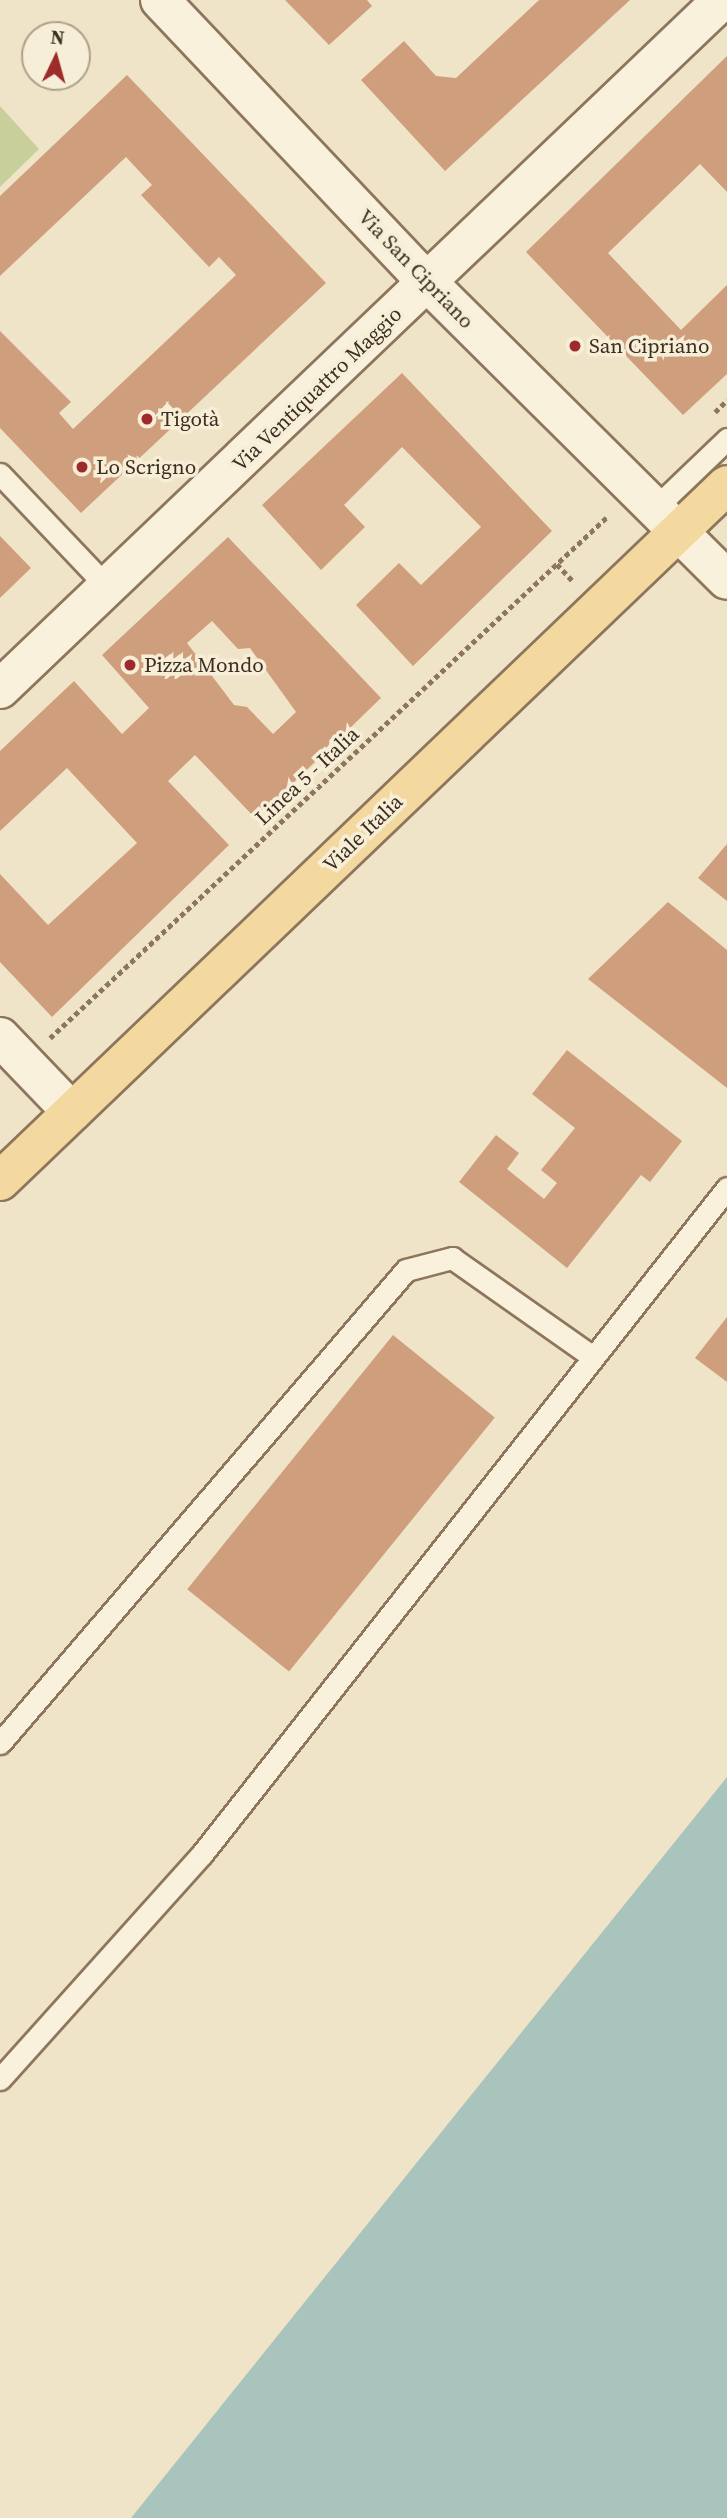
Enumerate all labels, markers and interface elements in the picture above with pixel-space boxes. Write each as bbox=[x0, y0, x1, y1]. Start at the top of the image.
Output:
north arrow bbox=[21, 21, 91, 91]
text: N bbox=[50, 24, 66, 51]
street label: Via San Cipriano bbox=[353, 204, 479, 334]
street label: Via Ventiquattro Maggio bbox=[227, 301, 407, 477]
place label: San Cipriano bbox=[589, 333, 709, 359]
marker: San Cipriano bbox=[567, 338, 583, 354]
place label: Tigotà bbox=[161, 406, 219, 432]
marker: Tigotà bbox=[139, 411, 155, 427]
place label: Lo Scrigno bbox=[96, 454, 196, 480]
marker: Lo Scrigno bbox=[74, 459, 90, 475]
place label: Pizza Mondo bbox=[144, 652, 264, 678]
marker: Pizza Mondo bbox=[122, 657, 138, 673]
street label: Linea 5 - Italia bbox=[250, 722, 364, 830]
street label: Viale Italia bbox=[318, 789, 408, 877]

